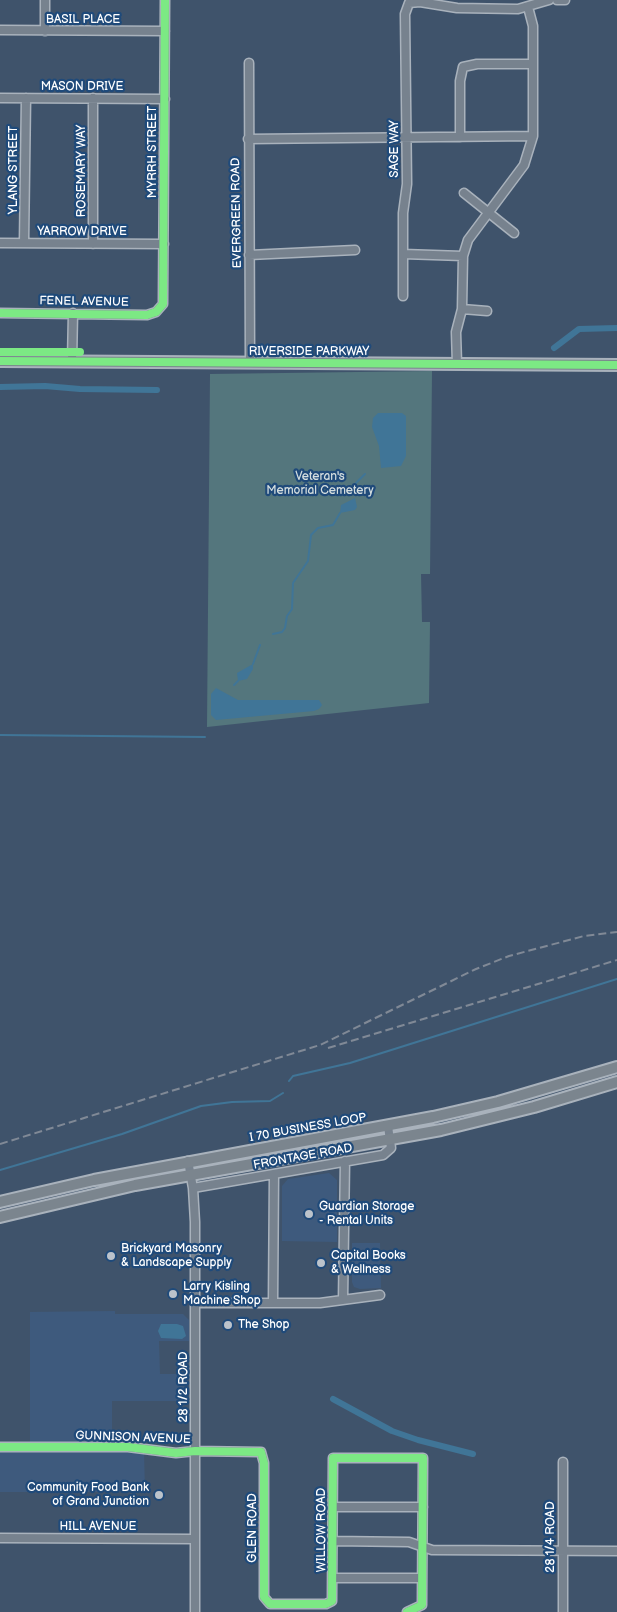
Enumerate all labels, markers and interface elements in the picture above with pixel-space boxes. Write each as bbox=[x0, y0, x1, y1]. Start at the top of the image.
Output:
street label: BASIL PLACE bbox=[46, 13, 120, 27]
street label: MASON DRIVE bbox=[41, 80, 123, 94]
street label: MYRRH STREET bbox=[146, 106, 160, 198]
street label: SAGE WAY bbox=[388, 120, 402, 178]
street label: ROSEMARY WAY bbox=[75, 125, 89, 217]
street label: YLANG STREET bbox=[7, 126, 21, 214]
street label: EVERGREEN ROAD bbox=[229, 157, 245, 269]
street label: YARROW DRIVE bbox=[37, 225, 127, 239]
street label: FENEL AVENUE bbox=[39, 294, 129, 310]
street label: RIVERSIDE PARKWAY bbox=[249, 345, 369, 359]
park label: Veteran's Memorial Cemetery bbox=[266, 470, 374, 498]
street label: I 70 BUSINESS LOOP bbox=[249, 1111, 367, 1145]
street label: FRONTAGE ROAD bbox=[252, 1141, 354, 1173]
place label: Guardian Storage - Rental Units bbox=[319, 1200, 414, 1228]
marker: Guardian Storage - Rental Units bbox=[303, 1208, 315, 1220]
place label: Brickyard Masonry & Landscape Supply bbox=[121, 1242, 232, 1270]
place label: Capital Books & Wellness bbox=[331, 1249, 406, 1277]
marker: Brickyard Masonry & Landscape Supply bbox=[105, 1250, 117, 1262]
marker: Capital Books & Wellness bbox=[315, 1257, 327, 1269]
place label: Larry Kisling Machine Shop bbox=[183, 1280, 261, 1308]
marker: Larry Kisling Machine Shop bbox=[167, 1288, 179, 1300]
place label: The Shop bbox=[238, 1318, 290, 1332]
marker: The Shop bbox=[222, 1319, 234, 1331]
street label: 28 1/2 ROAD bbox=[177, 1351, 191, 1423]
street label: GUNNISON AVENUE bbox=[75, 1429, 191, 1447]
place label: Community Food Bank of Grand Junction bbox=[27, 1481, 149, 1509]
street label: WILLOW ROAD bbox=[315, 1488, 329, 1572]
marker: Community Food Bank of Grand Junction bbox=[153, 1489, 165, 1501]
street label: GLEN ROAD bbox=[246, 1493, 260, 1563]
street label: 28 1/4 ROAD bbox=[544, 1501, 558, 1573]
street label: HILL AVENUE bbox=[60, 1520, 136, 1534]

